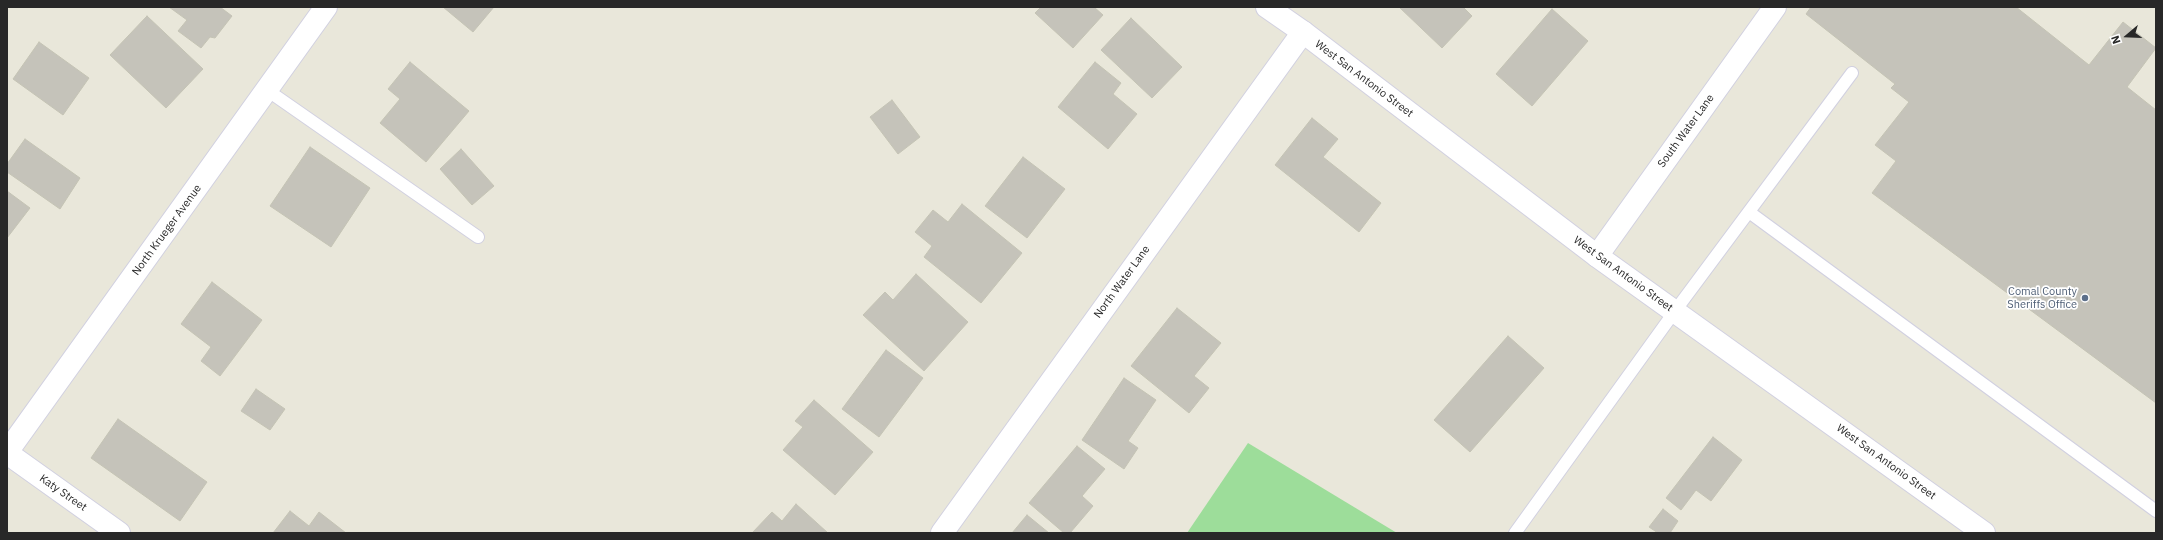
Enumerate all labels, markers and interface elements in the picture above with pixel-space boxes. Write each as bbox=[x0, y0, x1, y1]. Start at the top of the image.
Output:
north arrow bbox=[2107, 16, 2147, 56]
text: N bbox=[2108, 34, 2124, 46]
street label: West San Antonio Street bbox=[1312, 38, 1416, 120]
street label: South Water Lane bbox=[1655, 92, 1717, 170]
street label: North Krueger Avenue bbox=[130, 182, 204, 278]
street label: West San Antonio Street bbox=[1571, 233, 1675, 315]
street label: North Water Lane bbox=[1091, 243, 1153, 321]
place label: Comal County Sheriffs Office bbox=[2007, 285, 2077, 311]
marker: Comal County Sheriffs Office bbox=[2080, 293, 2090, 303]
street label: West San Antonio Street bbox=[1834, 421, 1938, 503]
street label: Katy Street bbox=[37, 472, 89, 514]

